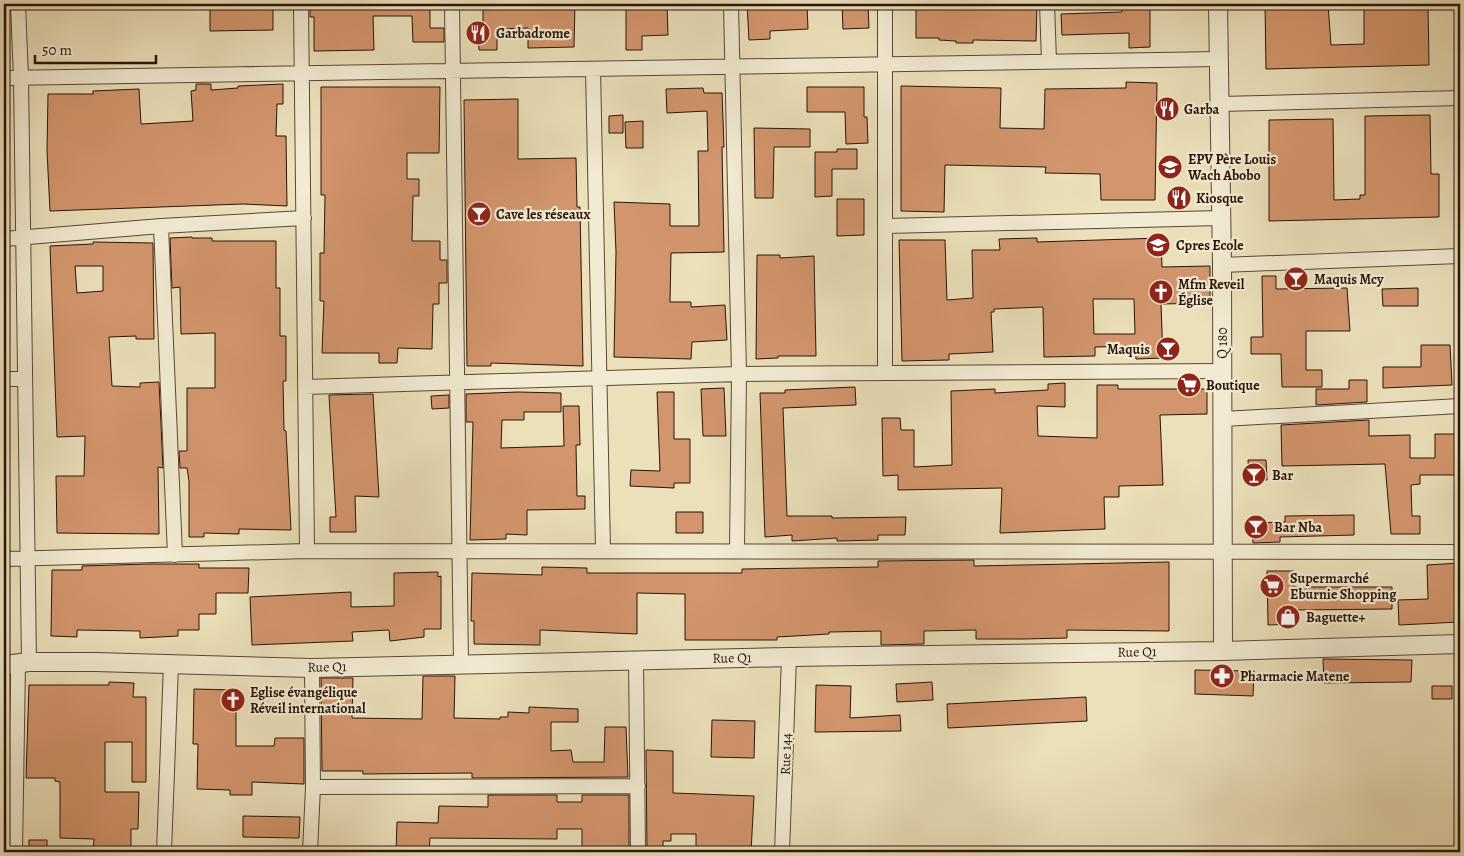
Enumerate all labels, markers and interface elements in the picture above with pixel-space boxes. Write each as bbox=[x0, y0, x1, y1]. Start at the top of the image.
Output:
restaurant icon: Garbadrome bbox=[465, 20, 491, 46]
place label: Garbadrome bbox=[496, 24, 570, 43]
scale bar bbox=[35, 32, 156, 64]
text: 50 m bbox=[42, 40, 72, 60]
restaurant icon: Garba bbox=[1154, 96, 1180, 122]
place label: Garba bbox=[1184, 100, 1220, 119]
place label: EPV Père Louis Wach Abobo bbox=[1187, 150, 1276, 185]
school or university icon: EPV Père Louis Wach Abobo bbox=[1157, 154, 1183, 180]
restaurant icon: Kiosque bbox=[1166, 185, 1192, 211]
place label: Kiosque bbox=[1196, 189, 1244, 208]
bar icon: Cave les réseaux bbox=[466, 201, 492, 227]
place label: Cave les réseaux bbox=[496, 205, 590, 224]
school or university icon: Cpres Ecole bbox=[1145, 232, 1171, 258]
place label: Cpres Ecole bbox=[1176, 236, 1244, 255]
bar icon: Maquis Mcy bbox=[1283, 266, 1309, 292]
place label: Maquis Mcy bbox=[1314, 270, 1384, 289]
place label: Mfm Reveil Église bbox=[1178, 275, 1245, 310]
church icon: Mfm Reveil Église bbox=[1148, 279, 1174, 305]
street label: Q 180 bbox=[1213, 327, 1232, 359]
bar icon: Maquis bbox=[1155, 336, 1181, 362]
place label: Maquis bbox=[1107, 340, 1150, 359]
supermarket icon: Boutique bbox=[1176, 372, 1202, 398]
place label: Boutique bbox=[1206, 376, 1260, 395]
bar icon: Bar bbox=[1241, 462, 1267, 488]
place label: Bar bbox=[1272, 466, 1294, 485]
bar icon: Bar Nba bbox=[1243, 514, 1269, 540]
place label: Bar Nba bbox=[1274, 518, 1322, 537]
place label: Supermarché Eburnie Shopping bbox=[1290, 569, 1397, 604]
supermarket icon: Supermarché Eburnie Shopping bbox=[1259, 573, 1285, 599]
shop icon: Baguette+ bbox=[1275, 604, 1301, 630]
place label: Baguette+ bbox=[1306, 608, 1366, 627]
street label: Rue Q1 bbox=[1117, 642, 1157, 662]
street label: Rue Q1 bbox=[712, 648, 752, 668]
street label: Rue Q1 bbox=[307, 657, 347, 677]
pharmacy icon: Pharmacie Matene bbox=[1209, 663, 1235, 689]
place label: Pharmacie Matene bbox=[1240, 667, 1350, 686]
place label: Eglise évangélique Réveil international bbox=[250, 683, 366, 718]
church icon: Eglise évangélique Réveil international bbox=[220, 687, 246, 713]
street label: Rue 144 bbox=[776, 733, 796, 775]

